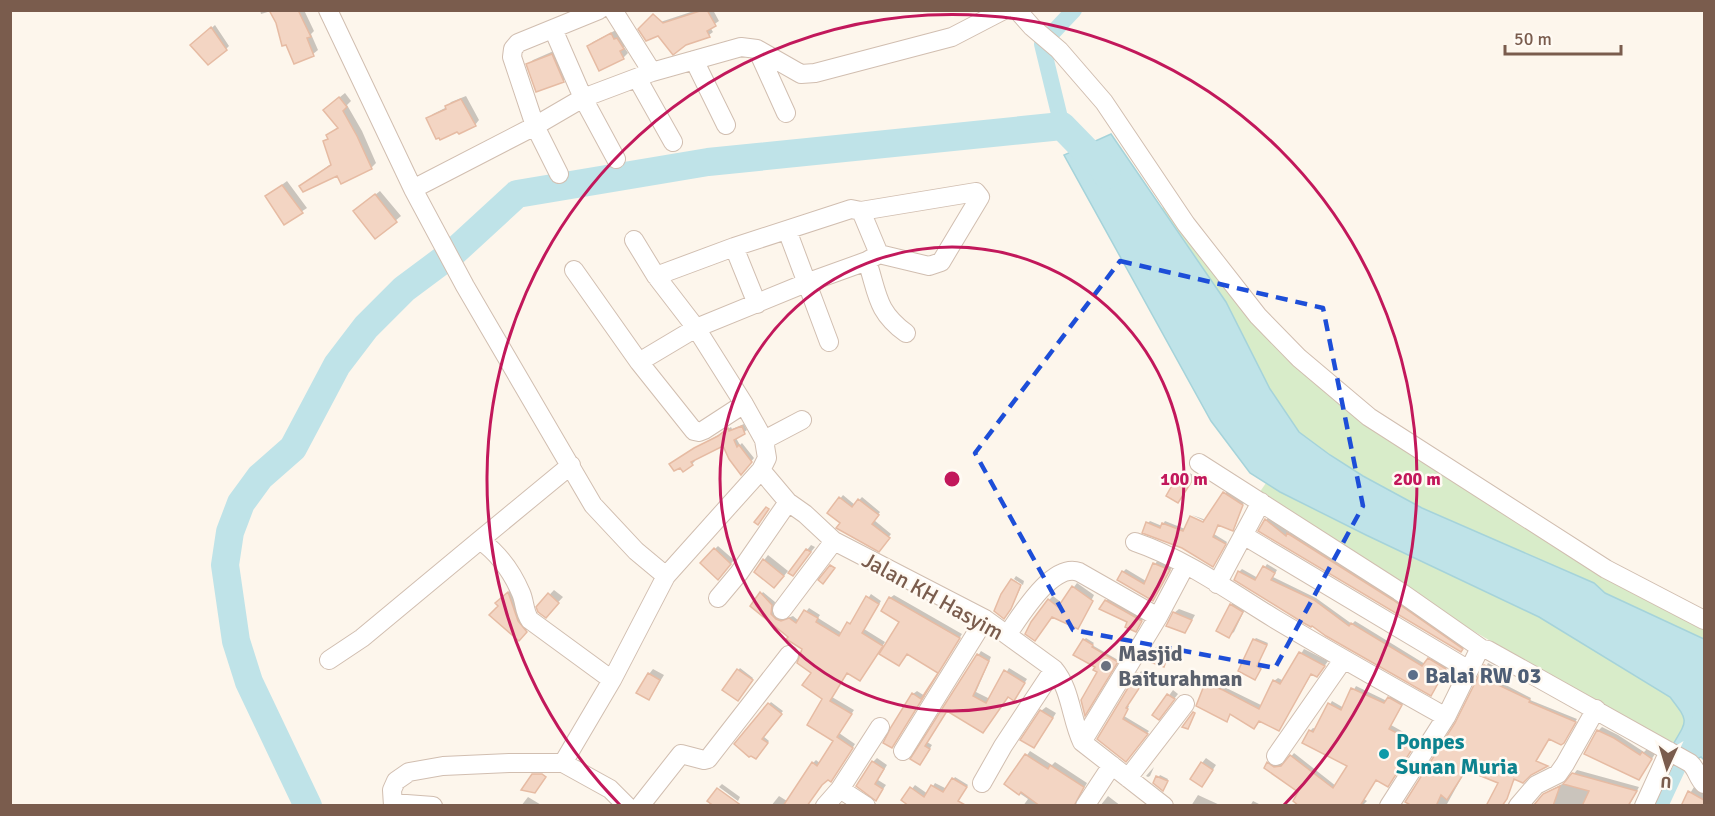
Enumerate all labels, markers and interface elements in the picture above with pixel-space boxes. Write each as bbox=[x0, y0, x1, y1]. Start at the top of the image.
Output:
scale bar bbox=[1505, 18, 1620, 56]
text: 50 m bbox=[1514, 28, 1552, 50]
text: 100 m bbox=[1160, 468, 1208, 490]
text: 200 m bbox=[1393, 468, 1441, 490]
centre of rings bbox=[942, 469, 962, 489]
street label: Jalan KH Hasyim bbox=[858, 546, 1008, 646]
place label: Masjid Baiturahman bbox=[1118, 640, 1243, 692]
marker: Masjid Baiturahman bbox=[1099, 659, 1113, 673]
place label: Balai RW 03 bbox=[1425, 662, 1541, 689]
marker: Balai RW 03 bbox=[1406, 668, 1420, 682]
place label: Ponpes Sunan Muria bbox=[1396, 728, 1518, 780]
north arrow bbox=[1637, 738, 1697, 798]
marker: Ponpes Sunan Muria bbox=[1377, 747, 1391, 761]
text: U bbox=[1660, 772, 1672, 792]

